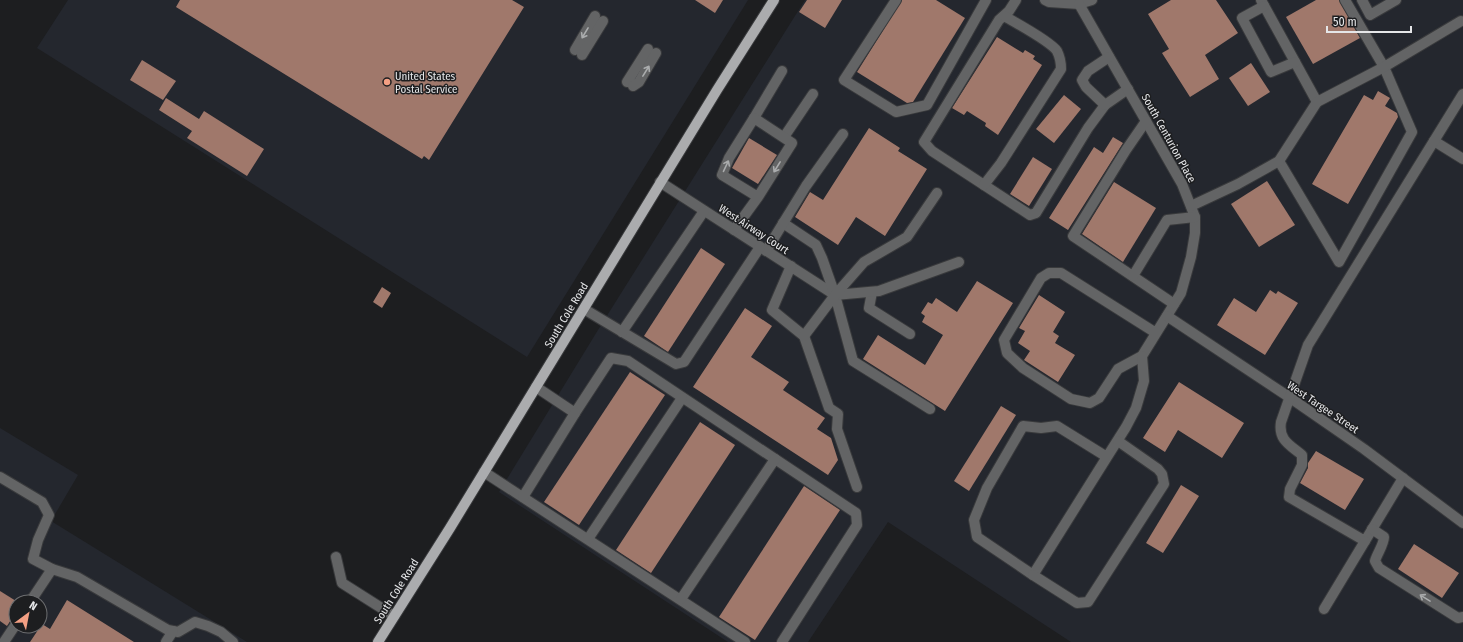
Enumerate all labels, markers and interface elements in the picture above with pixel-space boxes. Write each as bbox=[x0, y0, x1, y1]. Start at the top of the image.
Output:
scale bar bbox=[1327, 8, 1411, 34]
text: 50 m bbox=[1333, 15, 1357, 29]
one-way arrow bbox=[580, 27, 588, 39]
one-way arrow bbox=[642, 66, 650, 77]
place label: United States Postal Service bbox=[395, 70, 458, 96]
marker: United States Postal Service bbox=[382, 77, 392, 87]
street label: South Centurion Place bbox=[1139, 92, 1198, 185]
one-way arrow bbox=[723, 160, 730, 172]
one-way arrow bbox=[773, 162, 781, 173]
street label: West Airway Court bbox=[716, 202, 792, 257]
street label: South Cole Road bbox=[542, 280, 591, 350]
street label: West Targee Street bbox=[1284, 379, 1361, 436]
street label: South Cole Road bbox=[371, 557, 421, 626]
one-way arrow bbox=[1419, 593, 1431, 601]
north arrow bbox=[8, 594, 48, 634]
text: N bbox=[27, 599, 39, 613]

